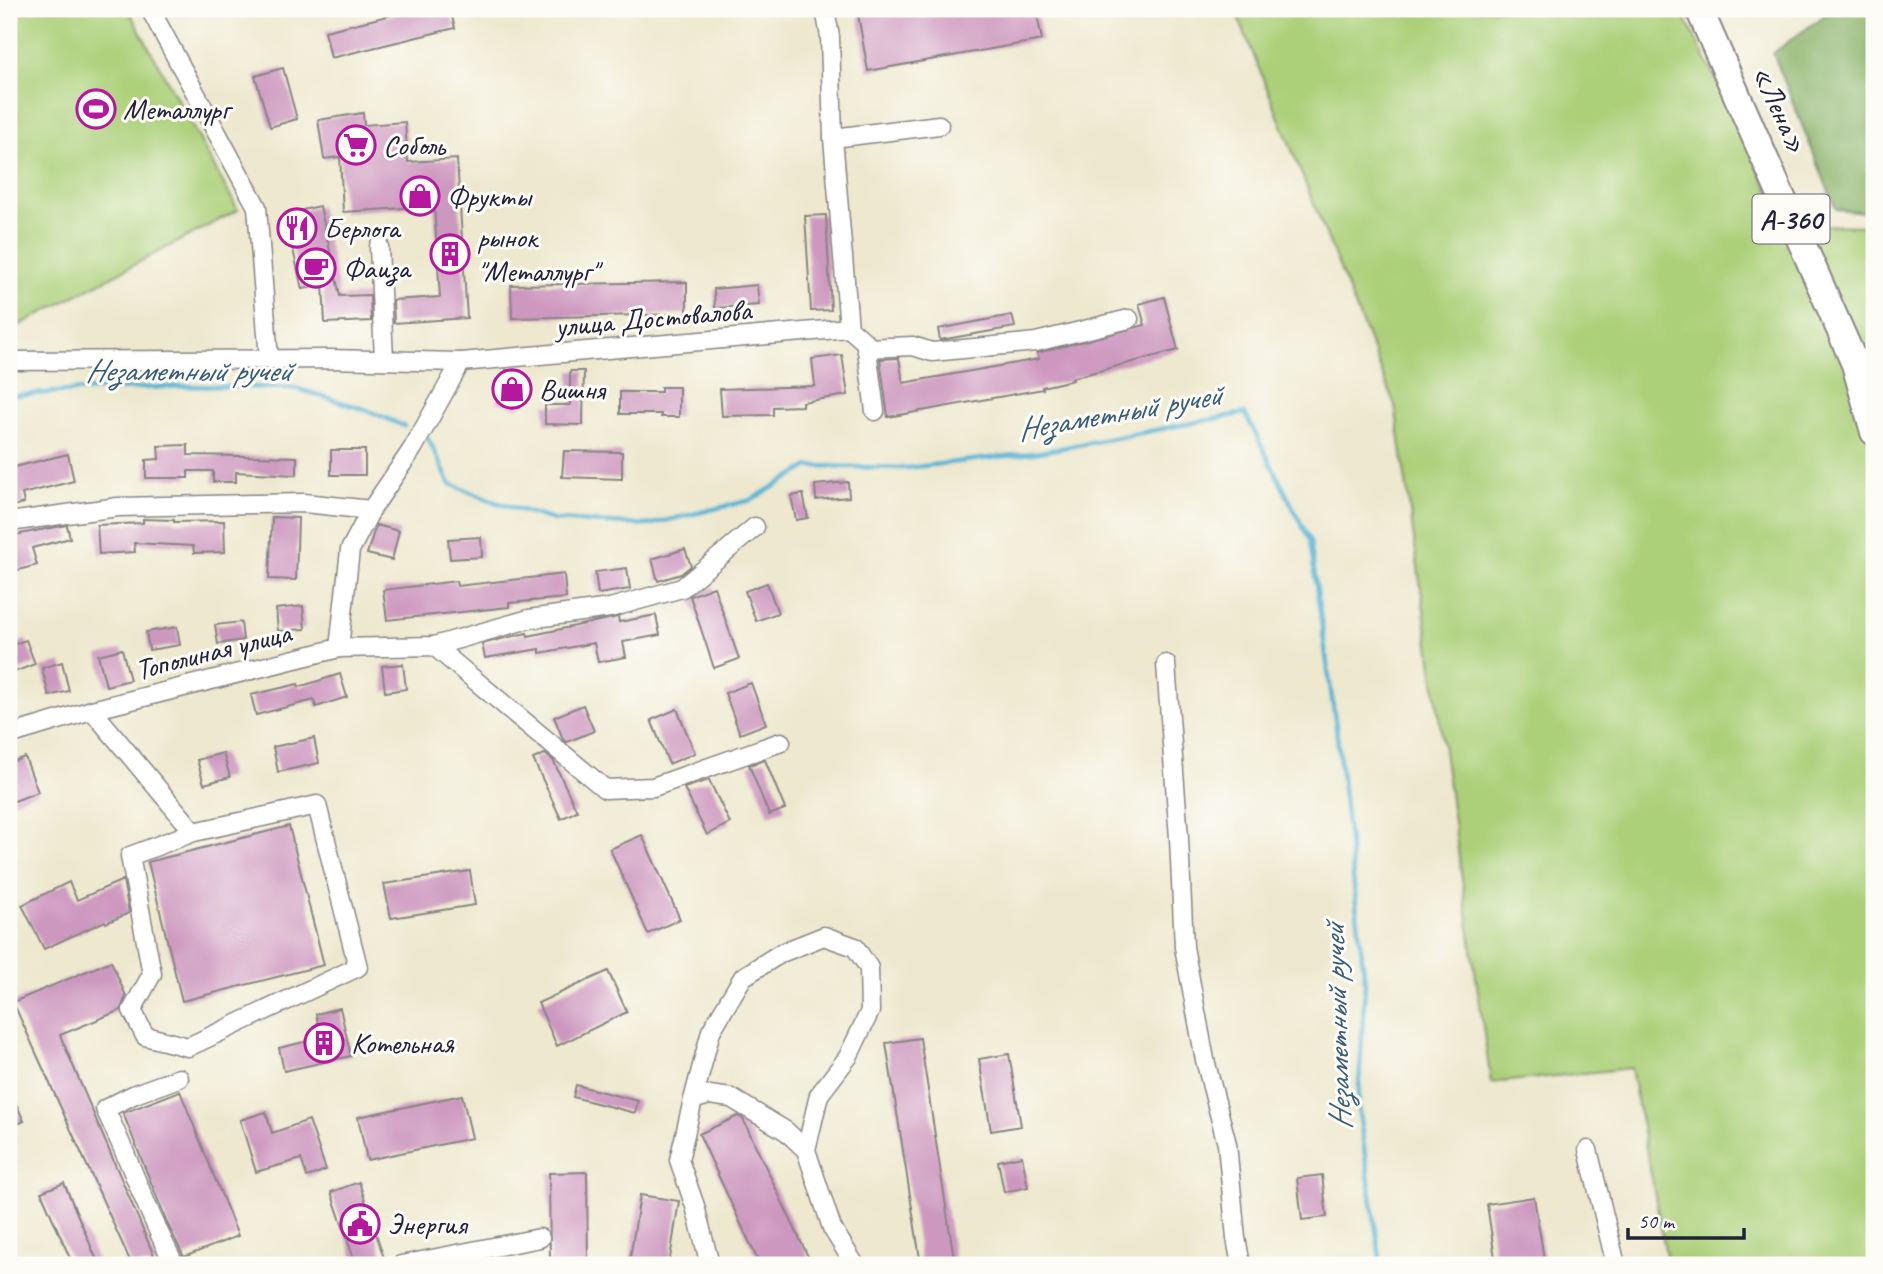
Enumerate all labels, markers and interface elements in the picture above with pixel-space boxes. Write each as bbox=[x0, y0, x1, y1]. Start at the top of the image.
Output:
street label: «Лена» bbox=[1744, 59, 1816, 159]
sports icon: Металлург bbox=[75, 88, 117, 130]
place label: Металлург bbox=[123, 90, 234, 128]
supermarket icon: Соболь bbox=[335, 124, 377, 166]
place label: Соболь bbox=[383, 126, 447, 164]
shop icon: Фрукты bbox=[399, 175, 441, 217]
place label: Фрукты bbox=[447, 177, 533, 215]
road number: А-360 bbox=[1752, 194, 1830, 244]
restaurant icon: Берлога bbox=[276, 207, 318, 249]
place label: Берлога bbox=[324, 209, 402, 247]
place label: рынок "Металлург" bbox=[477, 218, 603, 290]
building icon: рынок "Металлург" bbox=[429, 233, 471, 275]
cafe icon: Фаиза bbox=[295, 247, 337, 289]
place label: Фаиза bbox=[343, 249, 412, 287]
street label: улица Достовалова bbox=[551, 290, 754, 346]
water label: Незаметный ручей bbox=[85, 350, 297, 391]
shop icon: Вишня bbox=[491, 368, 533, 410]
place label: Вишня bbox=[539, 370, 607, 408]
water label: Незаметный ручей bbox=[1014, 373, 1230, 450]
street label: Тополиная улица bbox=[131, 613, 297, 689]
water label: Незаметный ручей bbox=[1313, 917, 1361, 1130]
building icon: Котельная bbox=[303, 1022, 345, 1064]
place label: Котельная bbox=[351, 1024, 455, 1062]
scale bar bbox=[1628, 1197, 1743, 1241]
public building icon: Энергия bbox=[339, 1203, 381, 1245]
place label: Энергия bbox=[387, 1205, 469, 1243]
text: 50 m bbox=[1638, 1208, 1676, 1234]

